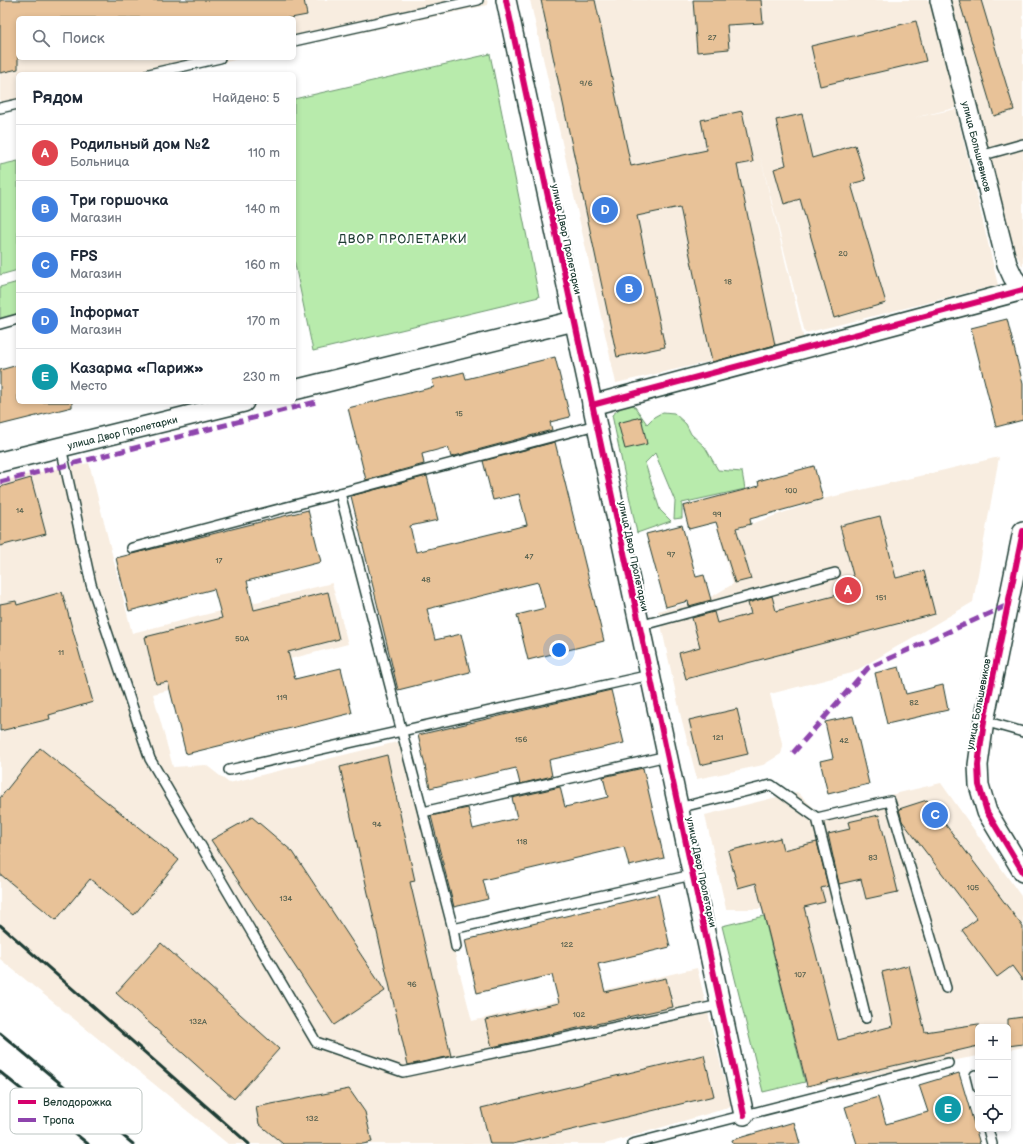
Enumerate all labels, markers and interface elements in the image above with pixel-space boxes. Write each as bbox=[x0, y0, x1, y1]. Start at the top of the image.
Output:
search box bbox=[16, 16, 296, 60]
icon: search bbox=[30, 27, 52, 49]
text: Поиск bbox=[62, 29, 105, 48]
house number: 27 bbox=[708, 33, 716, 42]
house number: 9/6 bbox=[579, 79, 593, 88]
text: Рядом bbox=[32, 88, 83, 108]
text: Найдено: 5 bbox=[212, 90, 280, 106]
street label: улица Большевиков bbox=[959, 100, 994, 194]
text: Родильный дом №2 bbox=[70, 135, 210, 154]
text: A bbox=[41, 145, 49, 161]
text: 110 m bbox=[248, 145, 280, 161]
text: Больница bbox=[70, 154, 129, 170]
street label: улица Двор Пролетарки bbox=[548, 183, 584, 296]
text: Три горшочка bbox=[70, 191, 168, 210]
pin: D bbox=[592, 195, 618, 225]
text: B bbox=[40, 201, 50, 217]
text: 140 m bbox=[245, 201, 280, 217]
text: Магазин bbox=[70, 210, 122, 226]
district label: ДВОР ПРОЛЕТАРКИ bbox=[338, 232, 468, 247]
text: FPS bbox=[70, 247, 98, 266]
house number: 20 bbox=[838, 249, 848, 258]
text: C bbox=[40, 257, 50, 273]
text: 160 m bbox=[245, 257, 280, 273]
text: Магазин bbox=[70, 266, 122, 282]
pin: B bbox=[616, 274, 642, 304]
house number: 18 bbox=[724, 277, 732, 286]
text: Inформат bbox=[70, 303, 139, 322]
text: D bbox=[40, 313, 50, 329]
text: 170 m bbox=[247, 313, 280, 329]
text: Магазин bbox=[70, 322, 122, 338]
text: Казарма «Париж» bbox=[70, 359, 204, 378]
text: E bbox=[41, 369, 49, 385]
text: 230 m bbox=[243, 369, 280, 385]
text: Место bbox=[70, 378, 107, 394]
house number: 15 bbox=[455, 409, 463, 418]
street label: улица Двор Пролетарки bbox=[66, 414, 179, 452]
house number: 100 bbox=[785, 486, 798, 495]
street label: улица Двор Пролетарки bbox=[615, 500, 651, 613]
house number: 14 bbox=[16, 506, 24, 515]
house number: 99 bbox=[712, 510, 722, 519]
house number: 97 bbox=[667, 550, 675, 559]
house number: 47 bbox=[525, 552, 533, 561]
house number: 17 bbox=[215, 556, 223, 565]
house number: 48 bbox=[421, 575, 431, 584]
pin: A bbox=[835, 575, 861, 605]
house number: 151 bbox=[876, 593, 886, 602]
house number: 50А bbox=[235, 634, 249, 643]
your location bbox=[549, 640, 569, 660]
house number: 11 bbox=[58, 648, 64, 657]
street label: улица Большевиков bbox=[964, 657, 994, 751]
house number: 119 bbox=[277, 693, 288, 702]
house number: 82 bbox=[909, 698, 919, 707]
house number: 121 bbox=[713, 733, 723, 742]
house number: 156 bbox=[515, 735, 527, 744]
house number: 42 bbox=[839, 736, 849, 745]
pin: C bbox=[922, 800, 948, 830]
street label: улица Двор Пролетарки bbox=[683, 816, 719, 929]
house number: 94 bbox=[372, 820, 382, 829]
house number: 118 bbox=[517, 837, 528, 846]
house number: 83 bbox=[868, 853, 878, 862]
house number: 105 bbox=[967, 883, 980, 892]
house number: 134 bbox=[280, 894, 293, 903]
house number: 122 bbox=[561, 940, 574, 949]
house number: 107 bbox=[794, 970, 806, 979]
house number: 96 bbox=[407, 980, 417, 989]
house number: 102 bbox=[573, 1010, 586, 1019]
house number: 132А bbox=[189, 1017, 207, 1026]
map controls bbox=[975, 1024, 1011, 1132]
button: + bbox=[975, 1024, 1011, 1060]
button: − bbox=[975, 1060, 1011, 1096]
legend bbox=[10, 1088, 142, 1134]
pin: E bbox=[935, 1094, 961, 1124]
text: Велодорожка bbox=[43, 1096, 112, 1109]
button: locate bbox=[975, 1096, 1011, 1132]
text: Тропа bbox=[43, 1114, 75, 1127]
house number: 132 bbox=[306, 1114, 319, 1123]

